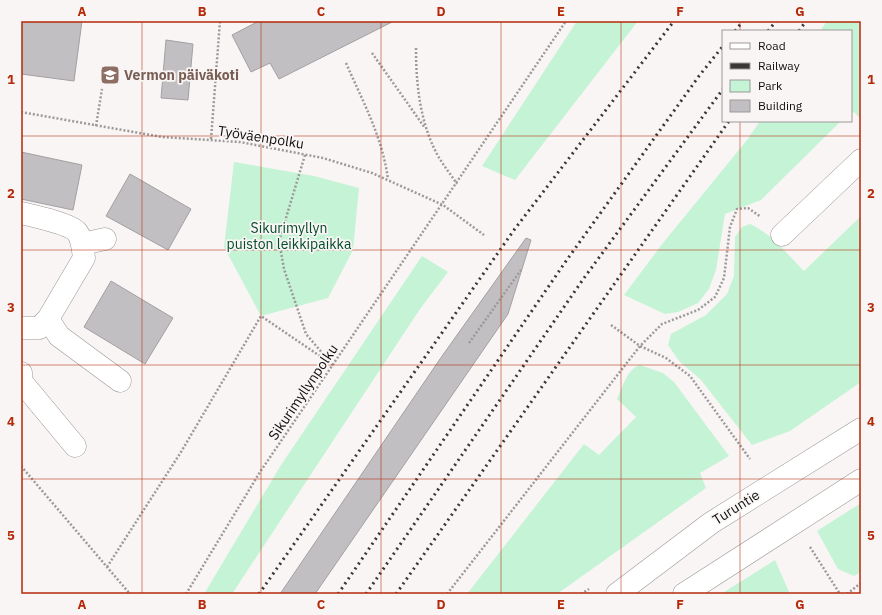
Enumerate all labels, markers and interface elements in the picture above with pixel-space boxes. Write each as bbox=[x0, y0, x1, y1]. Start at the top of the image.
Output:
text: A bbox=[78, 3, 87, 20]
text: B bbox=[198, 3, 207, 20]
text: C bbox=[317, 3, 326, 20]
text: D bbox=[436, 3, 446, 20]
text: E bbox=[557, 3, 565, 20]
text: F bbox=[676, 3, 684, 20]
text: G bbox=[795, 3, 805, 20]
legend bbox=[722, 30, 852, 122]
text: Road bbox=[758, 38, 786, 53]
text: Railway bbox=[758, 58, 800, 73]
school or university icon: Vermon päiväkoti bbox=[99, 64, 121, 86]
place label: Vermon päiväkoti bbox=[124, 66, 239, 84]
text: 1 bbox=[7, 71, 15, 88]
text: 1 bbox=[867, 71, 875, 88]
text: Park bbox=[758, 78, 783, 93]
text: Building bbox=[758, 98, 803, 113]
street label: Työväenpolku bbox=[217, 121, 305, 153]
text: 2 bbox=[7, 185, 15, 202]
text: 2 bbox=[867, 185, 875, 202]
park label: Sikurimyllyn puiston leikkipaikka bbox=[227, 219, 352, 253]
text: 3 bbox=[7, 299, 15, 316]
text: 3 bbox=[867, 299, 875, 316]
street label: Sikurimyllynpolku bbox=[264, 341, 342, 443]
text: 4 bbox=[7, 413, 15, 430]
text: 4 bbox=[867, 413, 875, 430]
street label: Turuntie bbox=[709, 485, 763, 529]
text: 5 bbox=[7, 527, 15, 544]
text: 5 bbox=[867, 527, 875, 544]
text: A bbox=[78, 596, 87, 613]
text: B bbox=[198, 596, 207, 613]
text: C bbox=[317, 596, 326, 613]
text: D bbox=[436, 596, 446, 613]
text: E bbox=[557, 596, 565, 613]
text: F bbox=[676, 596, 684, 613]
text: G bbox=[795, 596, 805, 613]

